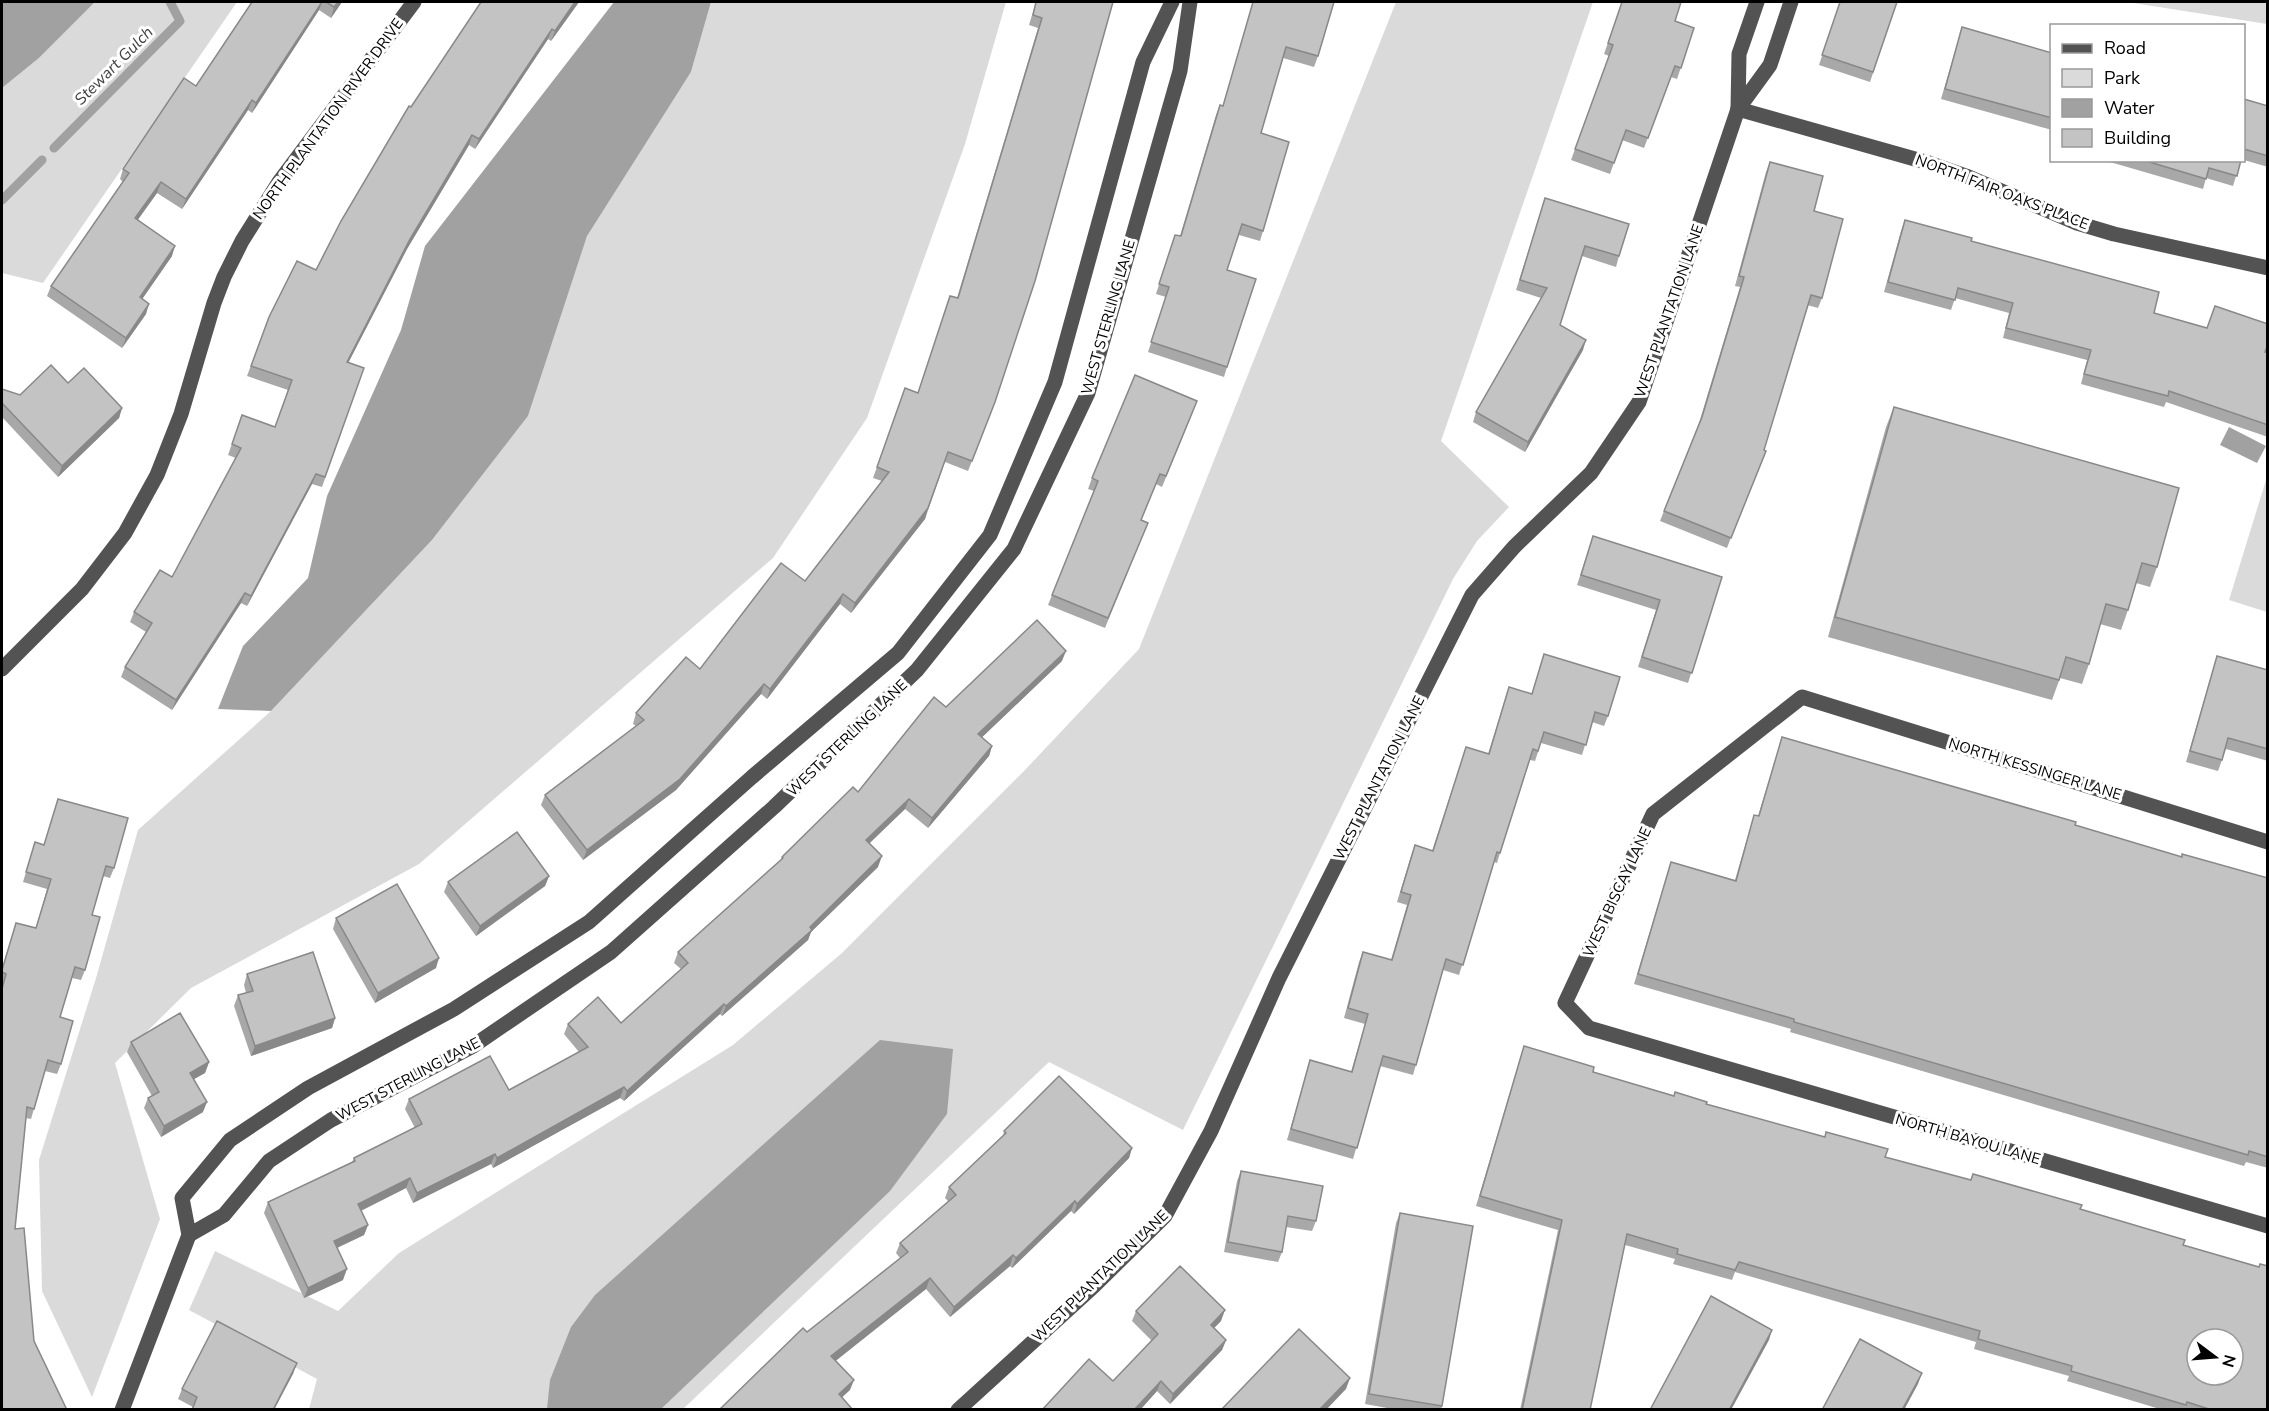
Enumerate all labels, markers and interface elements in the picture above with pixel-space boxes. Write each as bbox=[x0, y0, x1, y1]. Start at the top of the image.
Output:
street label: NORTH PLANTATION RIVER DRIVE bbox=[248, 14, 408, 224]
water label: Stewart Gulch bbox=[70, 22, 158, 110]
legend bbox=[2050, 24, 2245, 162]
text: Road bbox=[2104, 36, 2146, 60]
text: Park bbox=[2104, 66, 2141, 90]
text: Water bbox=[2104, 96, 2155, 120]
text: Building bbox=[2104, 126, 2171, 150]
street label: NORTH FAIR OAKS PLACE bbox=[1913, 150, 2091, 234]
street label: WEST PLANTATION LANE bbox=[1630, 222, 1708, 400]
street label: WEST STERLING LANE bbox=[1076, 237, 1140, 397]
street label: WEST STERLING LANE bbox=[782, 675, 912, 801]
street label: WEST PLANTATION LANE bbox=[1329, 692, 1429, 864]
street label: NORTH KESSINGER LANE bbox=[1946, 733, 2124, 805]
street label: WEST BISCAY LANE bbox=[1578, 824, 1656, 960]
street label: WEST STERLING LANE bbox=[333, 1033, 483, 1125]
street label: NORTH BAYOU LANE bbox=[1893, 1109, 2043, 1169]
street label: WEST PLANTATION LANE bbox=[1028, 1206, 1172, 1346]
north arrow bbox=[2185, 1327, 2245, 1387]
text: N bbox=[2216, 1352, 2241, 1370]

